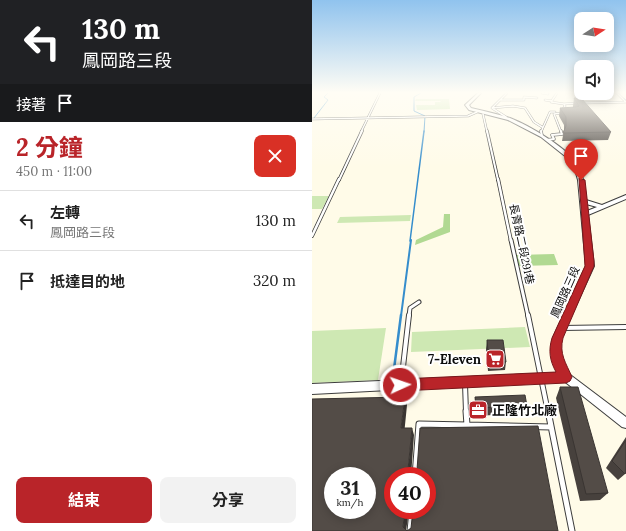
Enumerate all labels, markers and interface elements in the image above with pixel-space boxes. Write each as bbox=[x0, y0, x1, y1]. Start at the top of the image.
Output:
text: 130 m bbox=[82, 11, 160, 47]
north arrow bbox=[574, 12, 614, 52]
map controls bbox=[574, 12, 614, 100]
icon: left bbox=[16, 16, 68, 68]
text: 鳳岡路三段 bbox=[82, 49, 172, 72]
button: sound bbox=[574, 60, 614, 100]
icon: arrive bbox=[54, 92, 76, 114]
text: 接著 bbox=[16, 95, 46, 114]
text: 2 分鐘 bbox=[16, 132, 83, 163]
button: close bbox=[254, 135, 296, 177]
pin bbox=[564, 139, 598, 180]
icon: arrive bbox=[570, 145, 592, 167]
text: 450 m · 11:00 bbox=[16, 163, 92, 180]
street label: 長青路二段291巷 bbox=[507, 202, 537, 286]
text: 左轉 bbox=[50, 203, 80, 222]
icon: left bbox=[16, 210, 38, 232]
text: 130 m bbox=[256, 211, 296, 230]
text: 鳳岡路三段 bbox=[50, 224, 115, 241]
street label: 鳳岡路三段 bbox=[547, 264, 583, 320]
icon: arrive bbox=[16, 270, 38, 292]
text: 320 m bbox=[253, 271, 296, 290]
text: 抵達目的地 bbox=[50, 272, 125, 291]
supermarket icon: 7-Eleven bbox=[484, 348, 506, 370]
place label: 7-Eleven bbox=[428, 351, 482, 368]
position arrow bbox=[379, 364, 421, 406]
office icon: 正隆竹北廠 bbox=[467, 399, 489, 421]
place label: 正隆竹北廠 bbox=[492, 402, 557, 419]
speed limit sign: 40 bbox=[384, 467, 436, 519]
text: 31 bbox=[340, 475, 360, 500]
button: 結束 bbox=[16, 477, 152, 523]
button: 分享 bbox=[160, 477, 296, 523]
text: km/h bbox=[336, 496, 364, 509]

